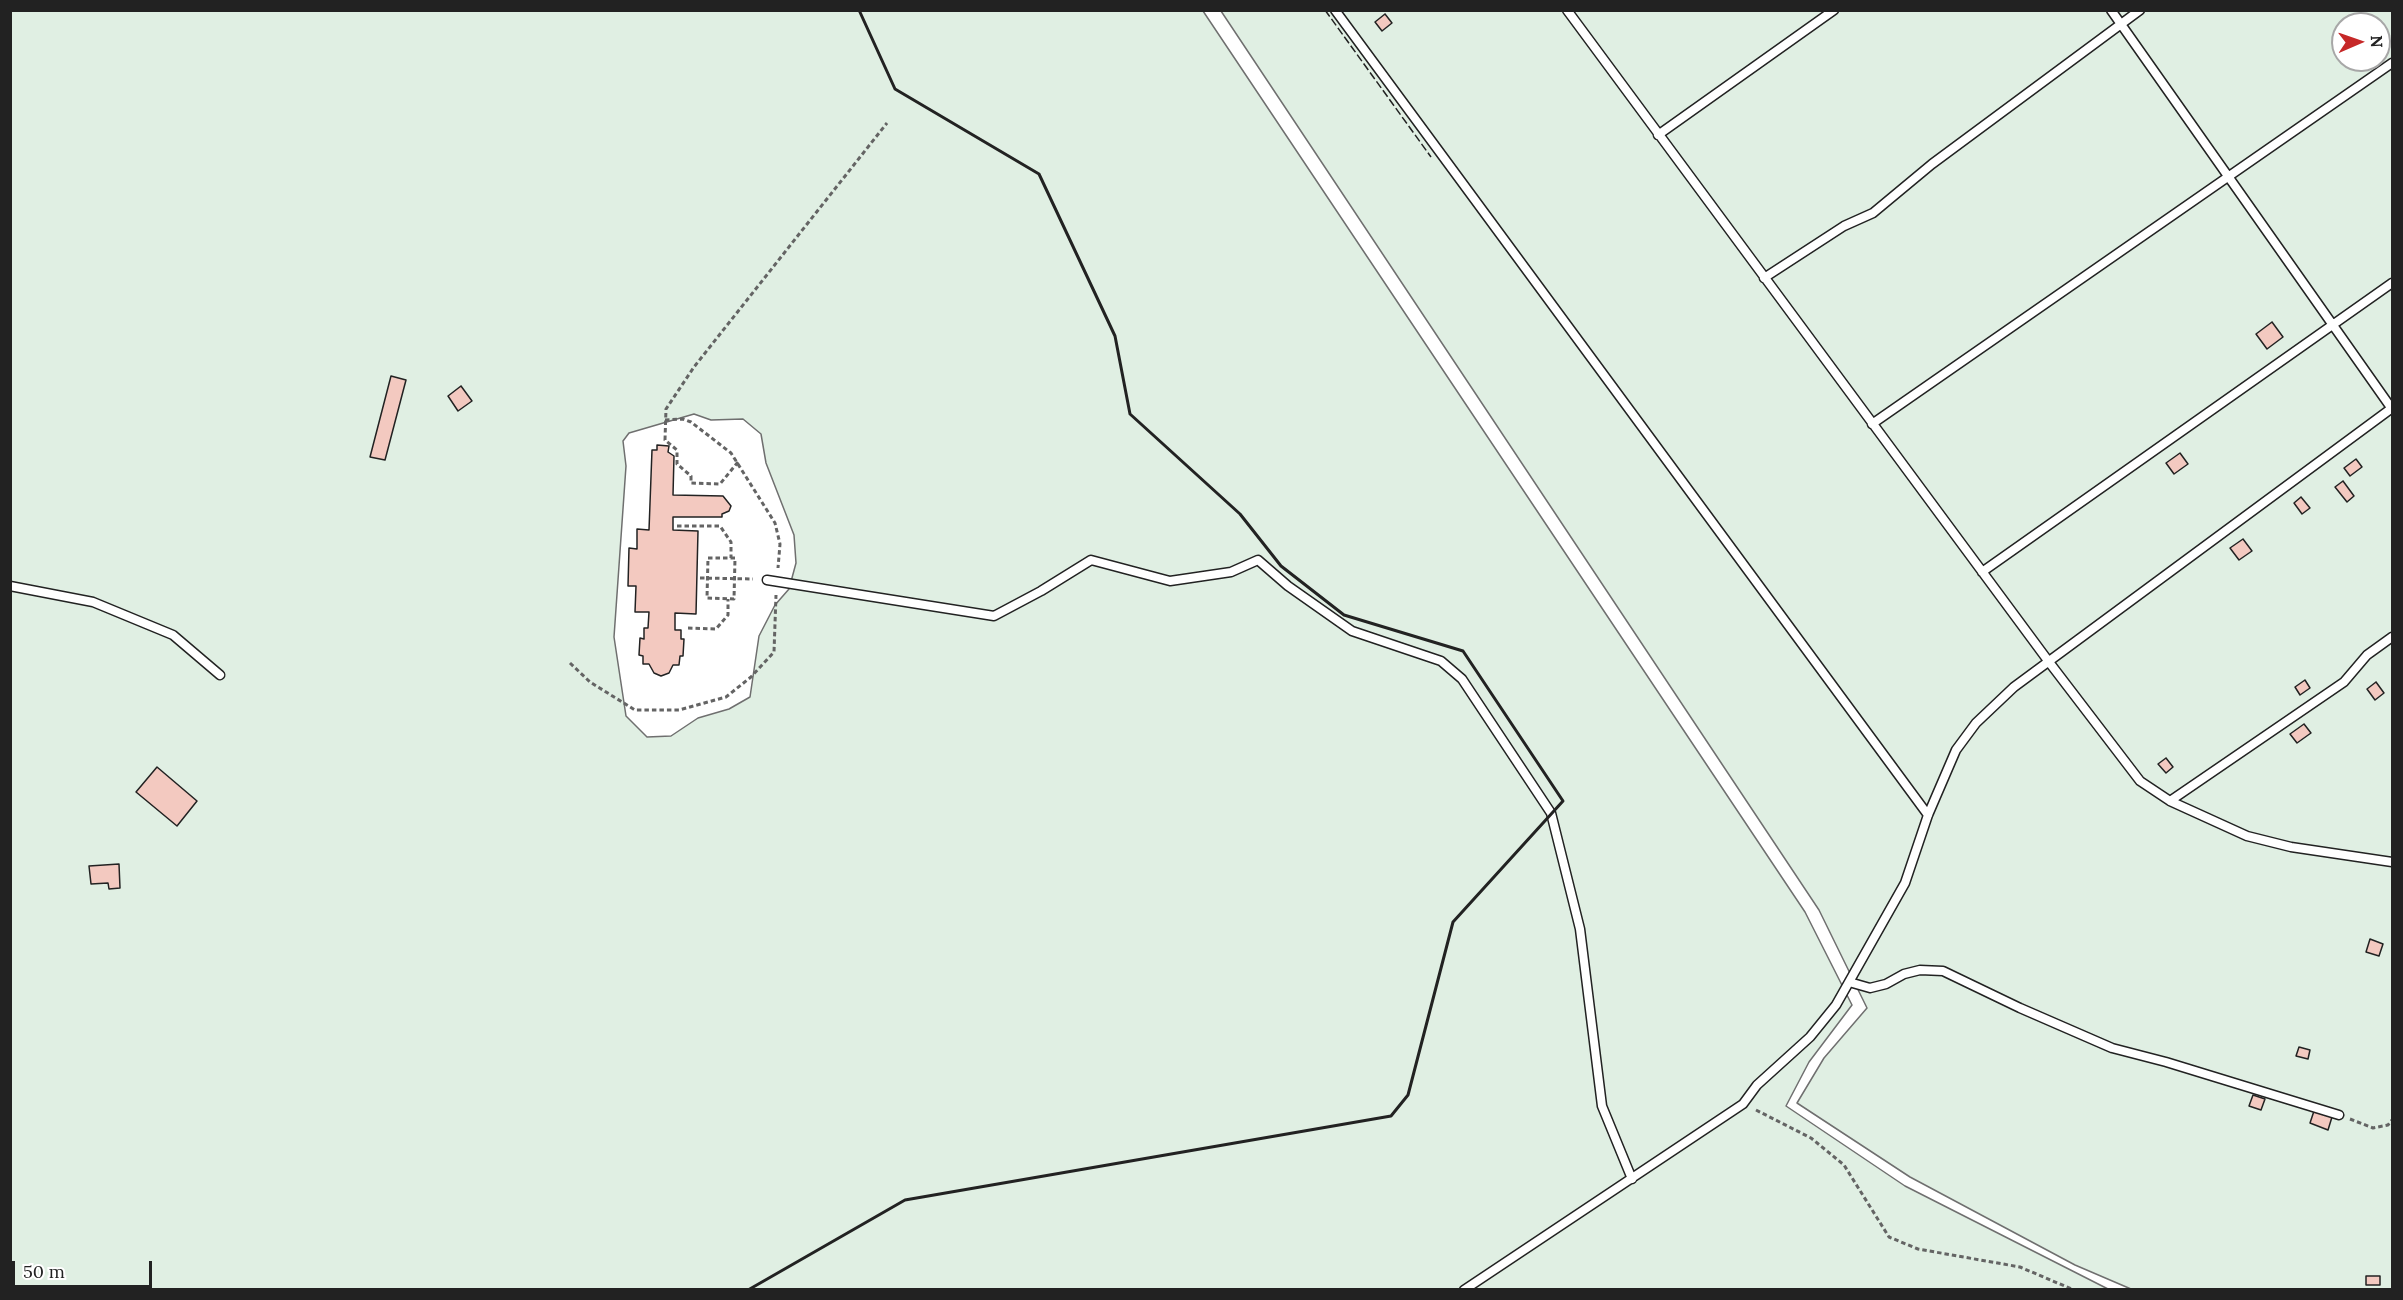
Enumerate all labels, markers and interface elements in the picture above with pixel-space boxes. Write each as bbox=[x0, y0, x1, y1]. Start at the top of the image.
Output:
north arrow bbox=[2331, 12, 2391, 72]
text: N bbox=[2367, 35, 2387, 48]
scale bar bbox=[15, 1249, 154, 1287]
text: 50 m bbox=[23, 1260, 65, 1283]

